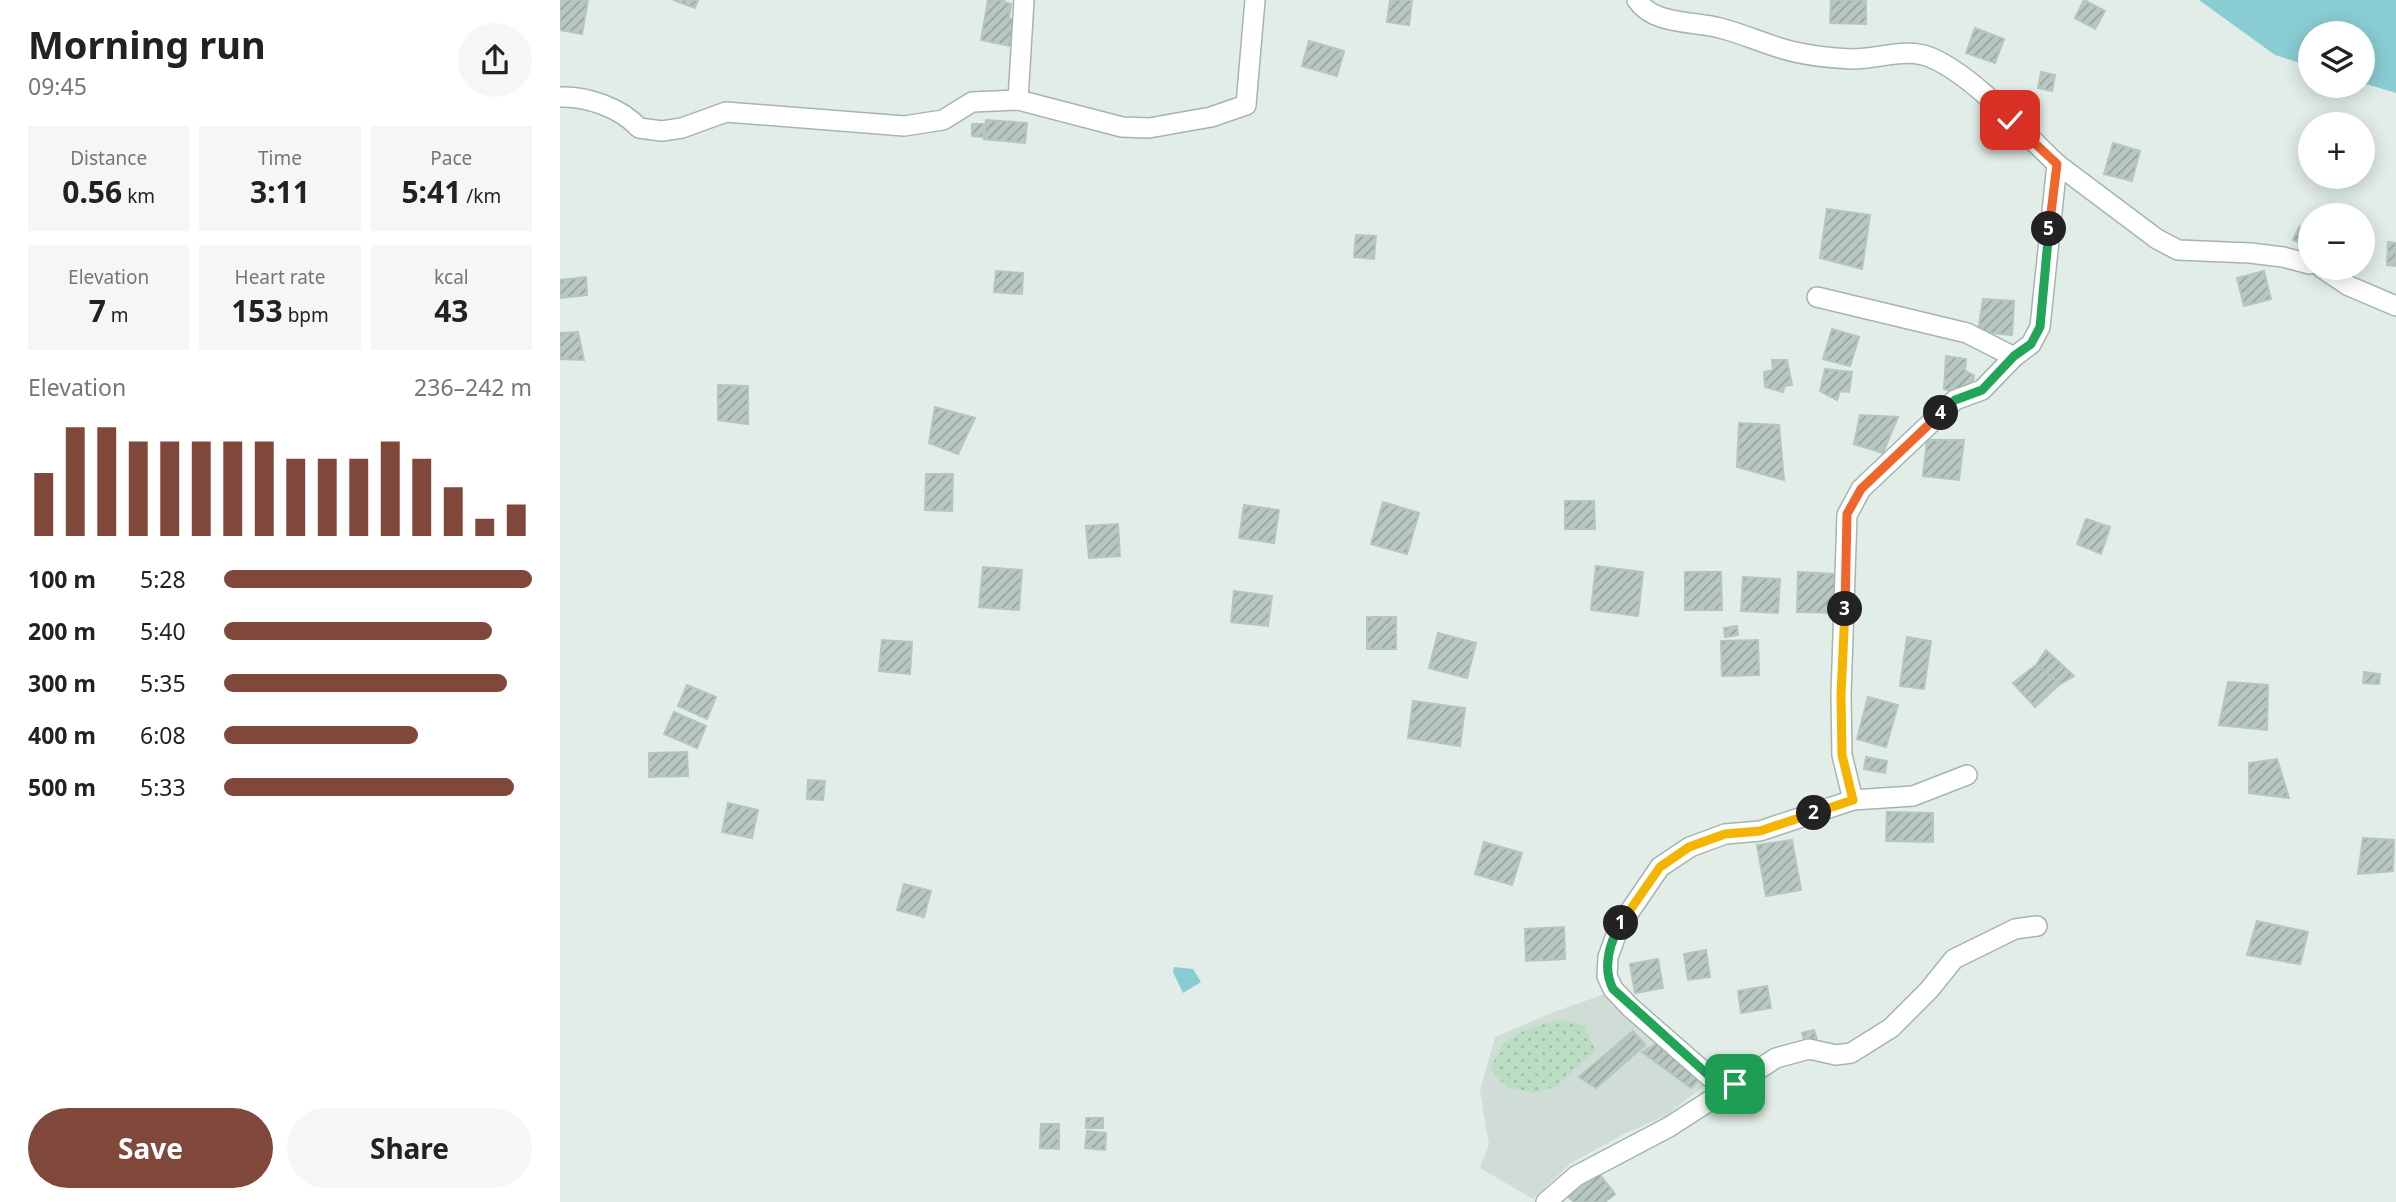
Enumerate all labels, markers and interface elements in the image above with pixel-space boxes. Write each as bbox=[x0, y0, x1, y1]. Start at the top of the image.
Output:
text: Morning run bbox=[28, 18, 266, 70]
map controls bbox=[2298, 21, 2375, 280]
button: layers bbox=[2298, 21, 2375, 98]
button: share bbox=[458, 23, 532, 97]
text: 09:45 bbox=[28, 70, 87, 102]
pin bbox=[1980, 90, 2040, 150]
icon: check bbox=[1991, 101, 2029, 139]
button: + bbox=[2298, 112, 2375, 189]
text: Distance bbox=[70, 145, 147, 171]
text: Time bbox=[258, 145, 302, 171]
text: Pace bbox=[430, 145, 472, 171]
text: 0.56 bbox=[62, 171, 122, 212]
text: 3:11 bbox=[250, 171, 310, 212]
text: 5:41 bbox=[401, 171, 461, 212]
text: km bbox=[122, 183, 155, 209]
text: /km bbox=[461, 183, 501, 209]
button: − bbox=[2298, 203, 2375, 280]
pin: 5 bbox=[2032, 212, 2066, 246]
text: 5 bbox=[2043, 215, 2054, 241]
text: Elevation bbox=[68, 264, 149, 290]
text: Heart rate bbox=[235, 264, 325, 290]
text: kcal bbox=[434, 264, 469, 290]
text: 7 bbox=[89, 290, 106, 331]
text: 153 bbox=[231, 290, 283, 331]
text: 43 bbox=[434, 290, 468, 331]
text: m bbox=[106, 302, 129, 328]
text: bpm bbox=[283, 302, 329, 328]
text: Elevation bbox=[28, 371, 126, 403]
text: 236–242 m bbox=[414, 371, 532, 403]
pin: 4 bbox=[1924, 396, 1958, 430]
text: 4 bbox=[1935, 399, 1946, 425]
text: 100 m bbox=[28, 563, 96, 595]
text: 5:28 bbox=[140, 563, 186, 595]
pin: 3 bbox=[1828, 592, 1862, 626]
text: 3 bbox=[1839, 595, 1850, 621]
text: 200 m bbox=[28, 615, 96, 647]
text: 5:40 bbox=[140, 615, 186, 647]
text: 300 m bbox=[28, 667, 96, 699]
text: 5:35 bbox=[140, 667, 186, 699]
text: 400 m bbox=[28, 719, 96, 751]
text: 6:08 bbox=[140, 719, 186, 751]
text: 500 m bbox=[28, 771, 96, 803]
text: 5:33 bbox=[140, 771, 186, 803]
pin: 2 bbox=[1796, 796, 1832, 830]
text: 2 bbox=[1808, 799, 1819, 825]
pin: 1 bbox=[1604, 906, 1638, 940]
text: 1 bbox=[1615, 909, 1626, 935]
pin bbox=[1705, 1054, 1765, 1114]
icon: arrive bbox=[1716, 1065, 1754, 1103]
button: Save bbox=[28, 1108, 273, 1188]
button: Share bbox=[287, 1108, 532, 1188]

